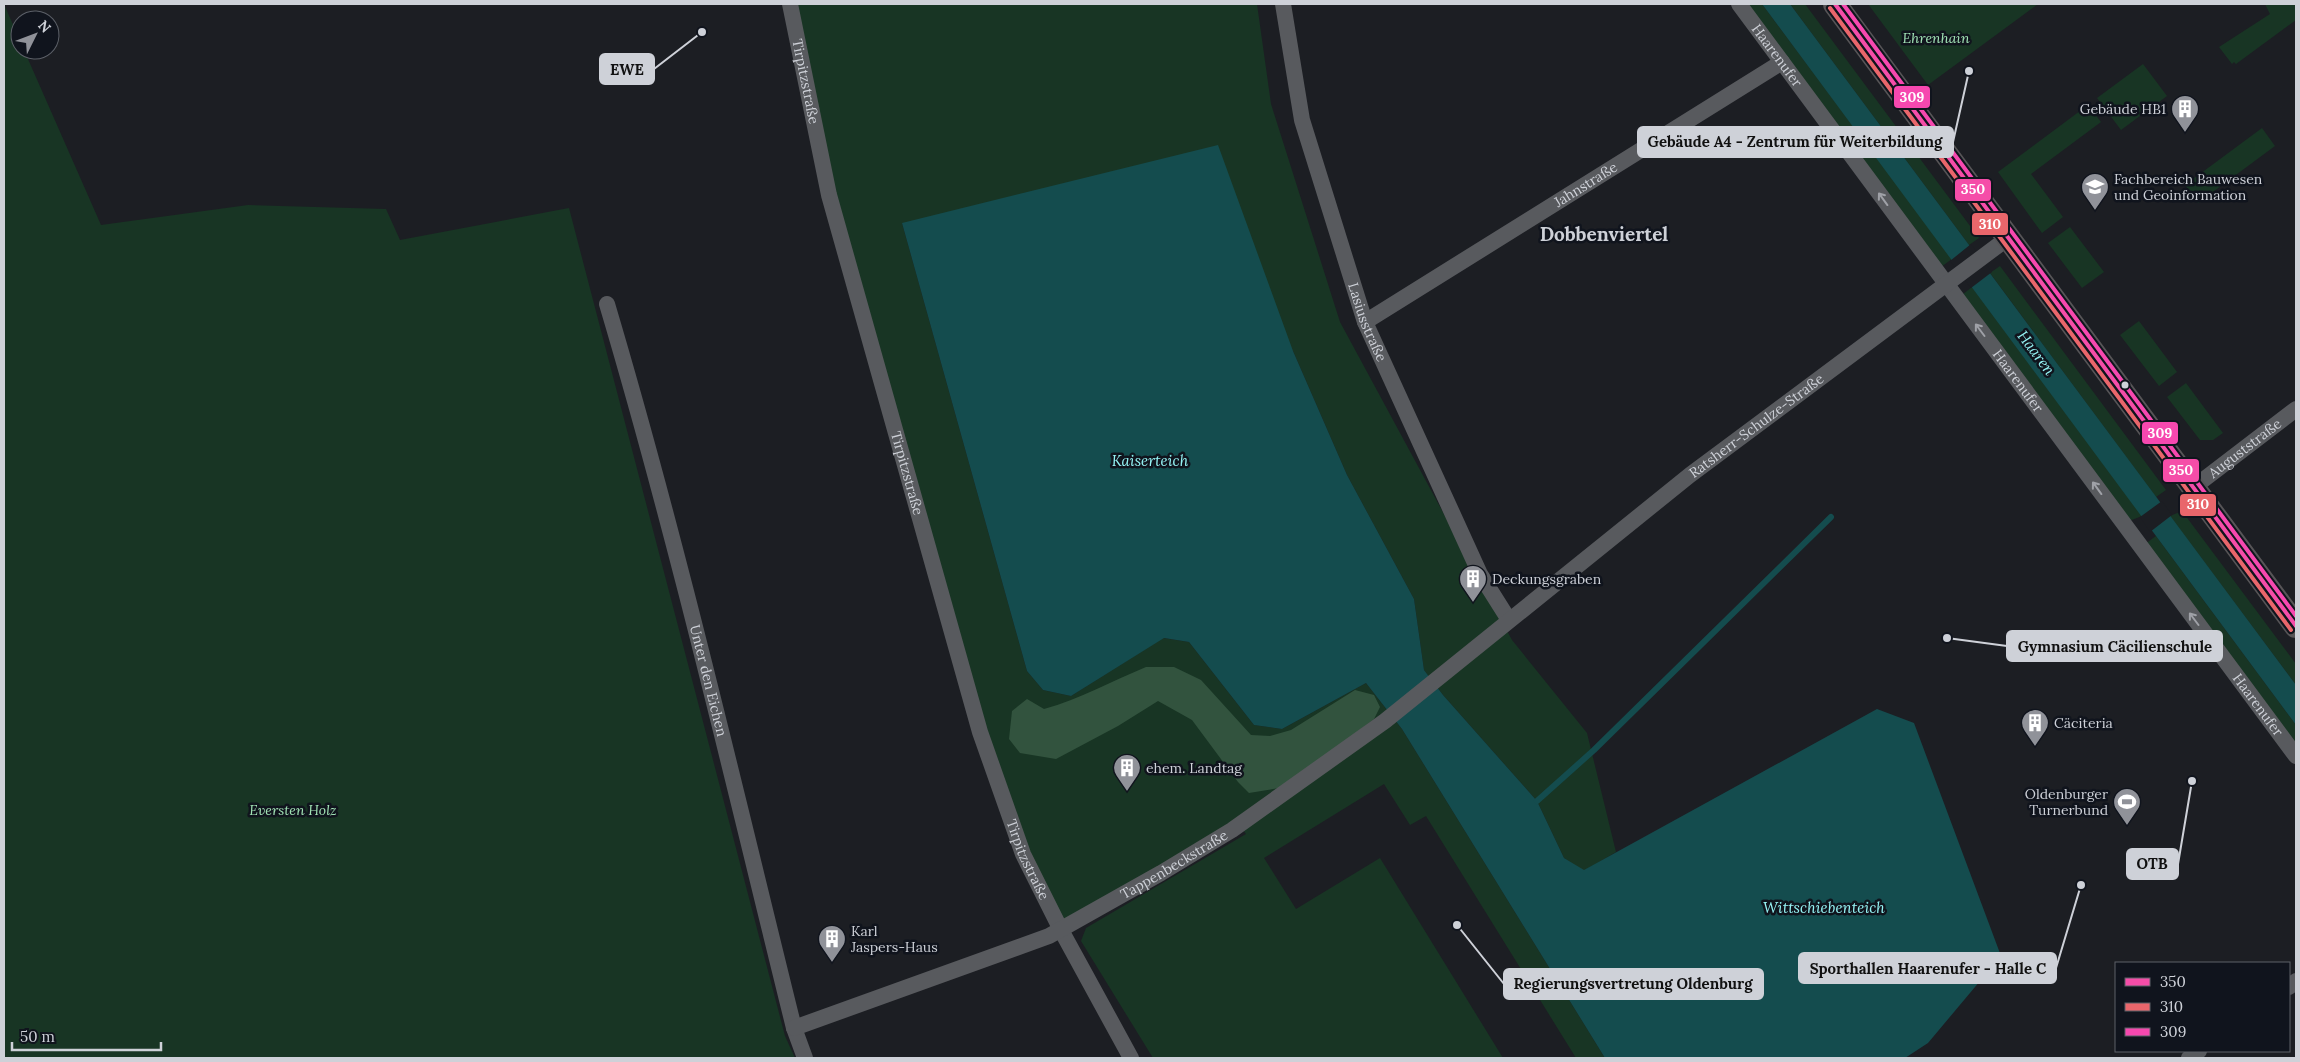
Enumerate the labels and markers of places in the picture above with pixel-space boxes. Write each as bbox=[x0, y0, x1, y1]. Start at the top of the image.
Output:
callout: EWE bbox=[600, 54, 654, 84]
building icon: Gebäude HB1 bbox=[2170, 94, 2200, 133]
place label: Gebäude HB1 bbox=[2080, 100, 2166, 118]
callout: Gebäude A4 - Zentrum für Weiterbildung bbox=[1638, 127, 1953, 157]
place label: Fachbereich Bauwesen und Geoinformation bbox=[2114, 170, 2263, 204]
school or university icon: Fachbereich Bauwesen und Geoinformation bbox=[2080, 172, 2110, 211]
unlabelled marker bbox=[2120, 380, 2130, 390]
building icon: Deckungsgraben bbox=[1458, 564, 1488, 603]
place label: Deckungsgraben bbox=[1492, 570, 1602, 588]
callout: Gymnasium Cäcilienschule bbox=[2007, 631, 2222, 661]
building icon: Cäciteria bbox=[2020, 708, 2050, 747]
place label: Cäciteria bbox=[2054, 714, 2113, 732]
building icon: ehem. Landtag bbox=[1112, 753, 1142, 792]
place label: ehem. Landtag bbox=[1146, 759, 1242, 777]
place label: Oldenburger Turnerbund bbox=[2025, 785, 2108, 819]
sports icon: Oldenburger Turnerbund bbox=[2112, 787, 2142, 826]
callout: OTB bbox=[2127, 849, 2178, 879]
place label: Karl Jaspers-Haus bbox=[850, 922, 938, 956]
building icon: Karl Jaspers-Haus bbox=[817, 924, 847, 963]
callout: Sporthallen Haarenufer - Halle C bbox=[1799, 953, 2056, 983]
callout: Regierungsvertretung Oldenburg bbox=[1504, 969, 1763, 999]

